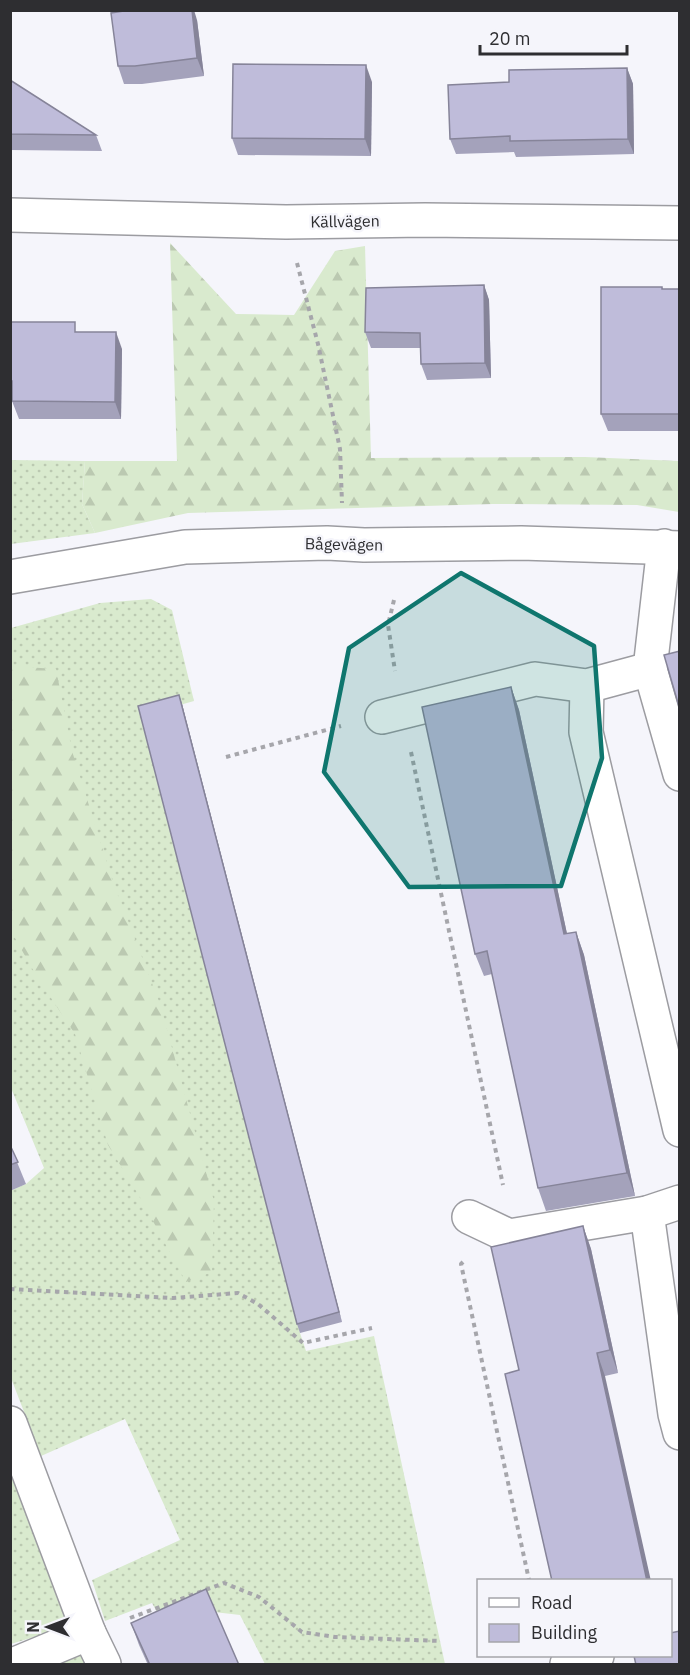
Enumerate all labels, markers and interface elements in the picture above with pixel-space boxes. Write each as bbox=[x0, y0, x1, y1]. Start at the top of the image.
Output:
scale bar bbox=[480, 18, 627, 56]
text: 20 m bbox=[489, 27, 531, 50]
street label: Källvägen bbox=[310, 210, 380, 232]
street label: Bågevägen bbox=[305, 533, 383, 555]
legend bbox=[477, 1579, 672, 1657]
text: Road bbox=[531, 1591, 572, 1614]
north arrow bbox=[18, 1597, 78, 1657]
text: N bbox=[23, 1621, 43, 1633]
text: Building bbox=[531, 1621, 598, 1644]

